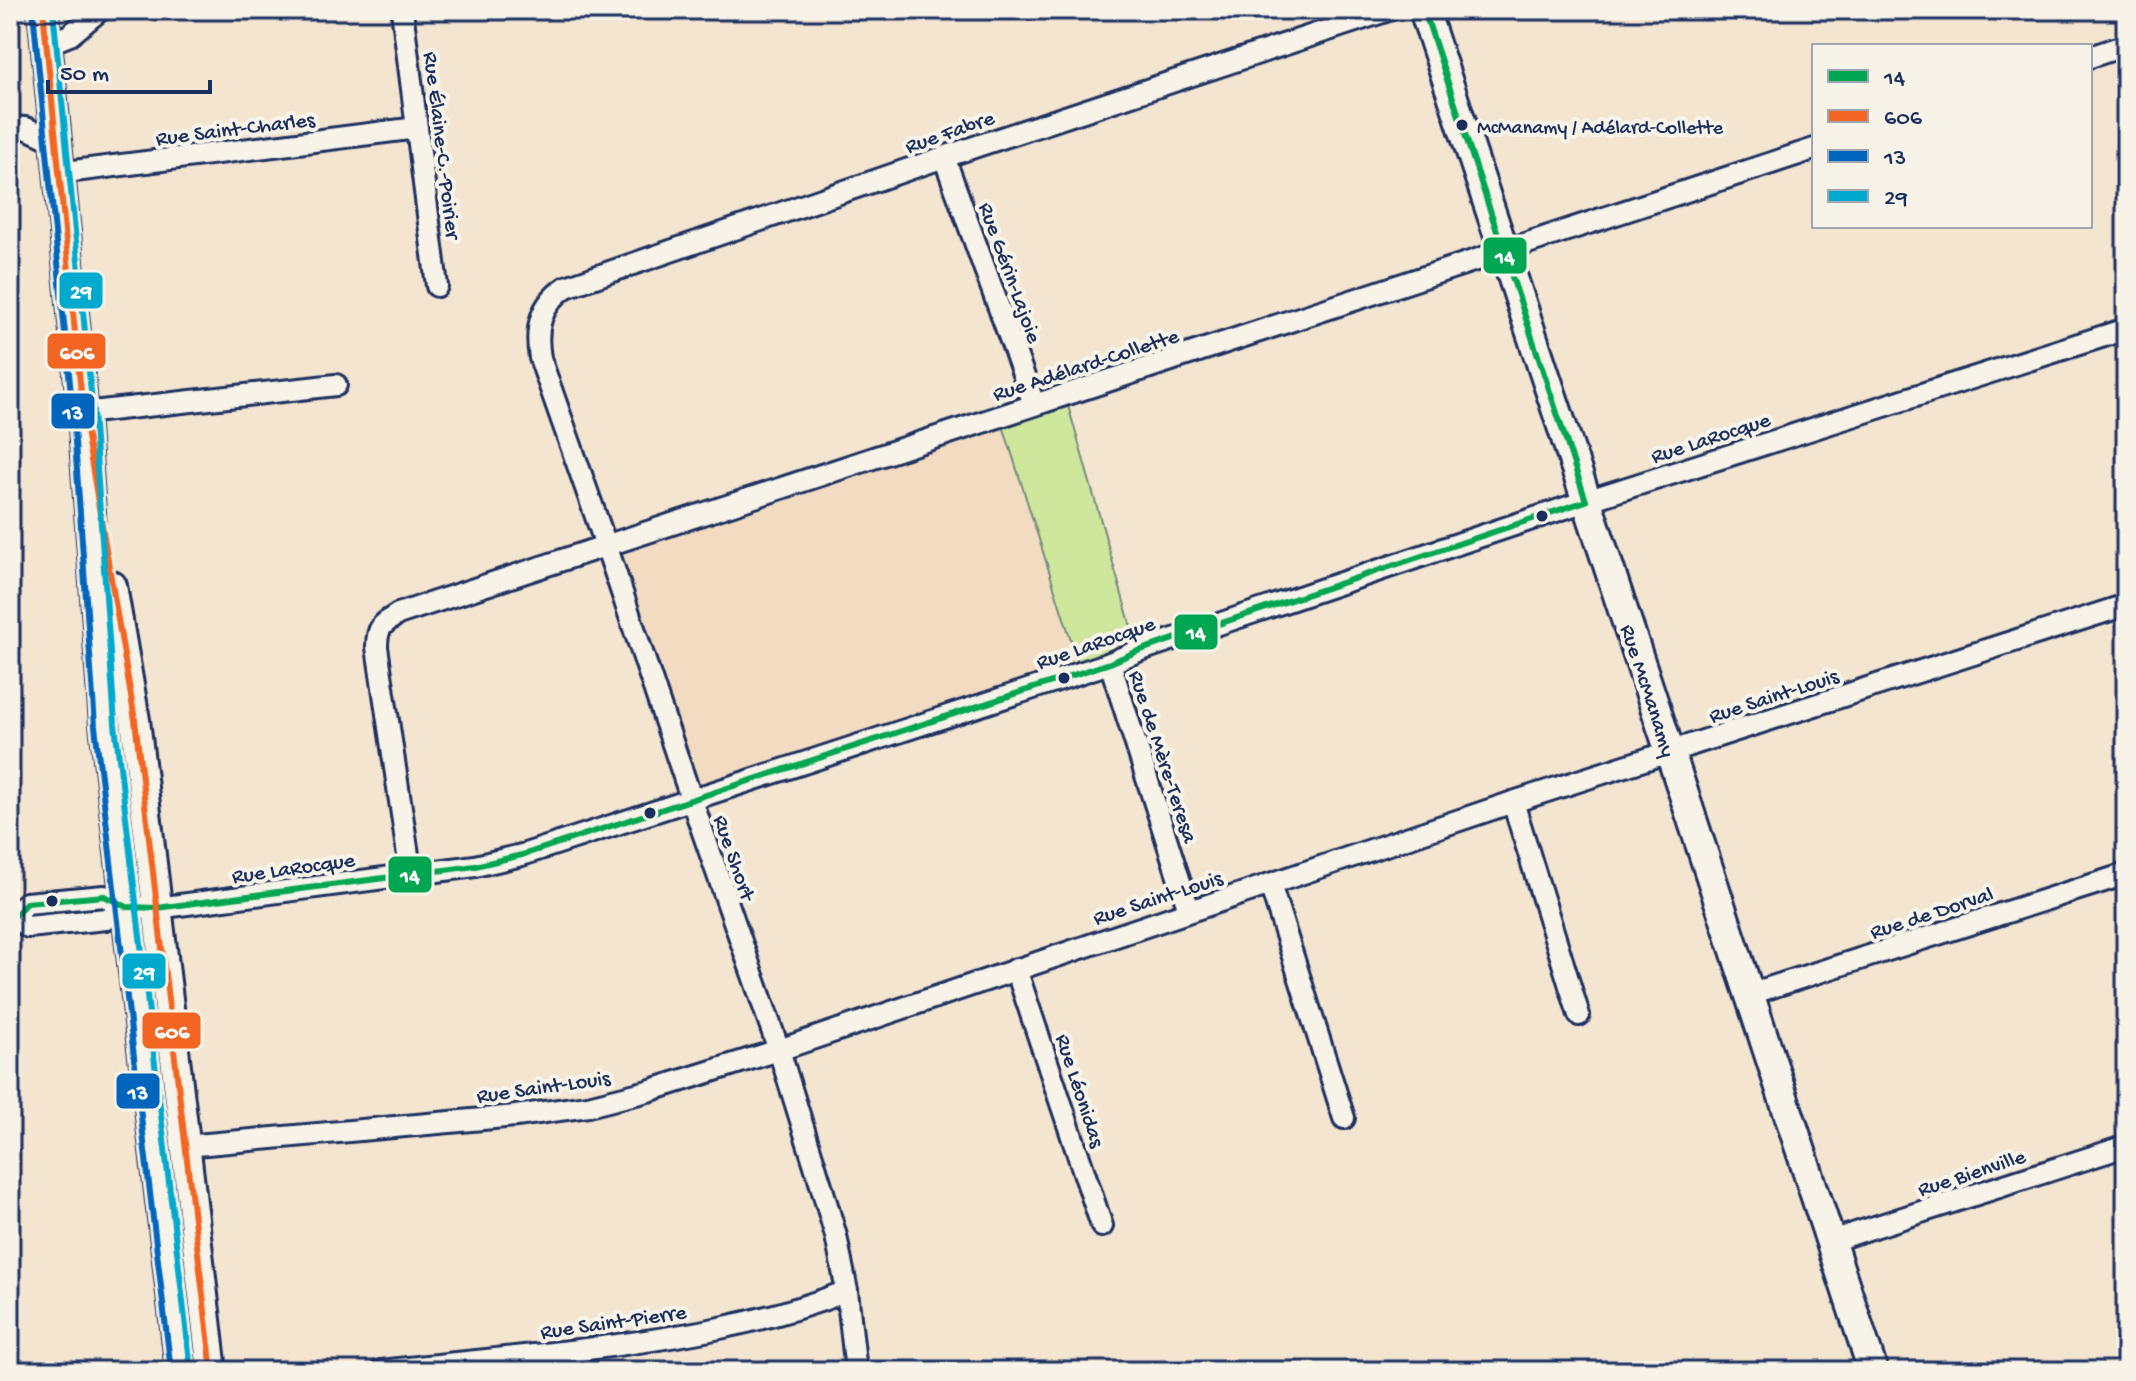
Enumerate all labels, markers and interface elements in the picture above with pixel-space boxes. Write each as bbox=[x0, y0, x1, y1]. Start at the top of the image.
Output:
scale bar bbox=[48, 44, 210, 94]
legend bbox=[1812, 44, 2092, 228]
street label: Rue Élaine-C.-Poirier bbox=[416, 50, 465, 243]
text: 50 m bbox=[60, 61, 109, 90]
text: 14 bbox=[1883, 65, 1906, 94]
text: 606 bbox=[1884, 105, 1923, 134]
street label: Rue Fabre bbox=[902, 106, 999, 161]
street label: Rue Saint-Charles bbox=[155, 108, 317, 154]
marker: McManamy / Adélard-Collette bbox=[1454, 117, 1470, 133]
place label: McManamy / Adélard-Collette bbox=[1477, 118, 1724, 141]
text: 13 bbox=[1883, 145, 1906, 174]
text: 29 bbox=[1884, 185, 1908, 214]
street label: Rue Gérin-Lajoie bbox=[971, 199, 1046, 348]
line badge: 14 bbox=[1482, 236, 1528, 275]
text: 14 bbox=[1494, 246, 1515, 272]
line badge: 29 bbox=[58, 271, 104, 310]
text: 29 bbox=[70, 281, 92, 307]
street label: Rue Adélard-Collette bbox=[990, 324, 1183, 409]
line badge: 606 bbox=[46, 332, 107, 370]
text: 606 bbox=[60, 342, 95, 368]
line badge: 13 bbox=[50, 392, 96, 430]
text: 13 bbox=[62, 402, 83, 428]
street label: Rue LaRocque bbox=[1648, 408, 1775, 471]
unlabelled marker bbox=[1534, 508, 1550, 524]
street label: Rue LaRocque bbox=[1033, 612, 1160, 677]
line badge: 14 bbox=[1173, 613, 1219, 651]
text: 14 bbox=[1185, 622, 1206, 648]
street label: Rue McManamy bbox=[1613, 622, 1680, 761]
street label: Rue Saint-Louis bbox=[1706, 664, 1843, 731]
street label: Rue de Mère-Teresa bbox=[1121, 668, 1202, 848]
unlabelled marker bbox=[1056, 670, 1072, 686]
unlabelled marker bbox=[642, 805, 658, 821]
street label: Rue Short bbox=[705, 812, 760, 906]
street label: Rue LaRocque bbox=[230, 848, 357, 891]
line badge: 14 bbox=[387, 855, 433, 894]
text: 14 bbox=[399, 865, 420, 891]
street label: Rue Saint-Louis bbox=[1090, 866, 1227, 933]
street label: Rue de Dorval bbox=[1867, 883, 1997, 947]
unlabelled marker bbox=[44, 893, 60, 909]
line badge: 29 bbox=[121, 952, 167, 990]
text: 29 bbox=[133, 962, 155, 988]
line badge: 606 bbox=[141, 1011, 202, 1050]
text: 606 bbox=[155, 1021, 190, 1047]
street label: Rue Léonidas bbox=[1048, 1031, 1109, 1152]
street label: Rue Saint-Louis bbox=[475, 1067, 613, 1111]
line badge: 13 bbox=[115, 1072, 161, 1110]
text: 13 bbox=[127, 1082, 148, 1108]
street label: Rue Bienville bbox=[1915, 1145, 2030, 1204]
street label: Rue Saint-Pierre bbox=[539, 1301, 689, 1347]

